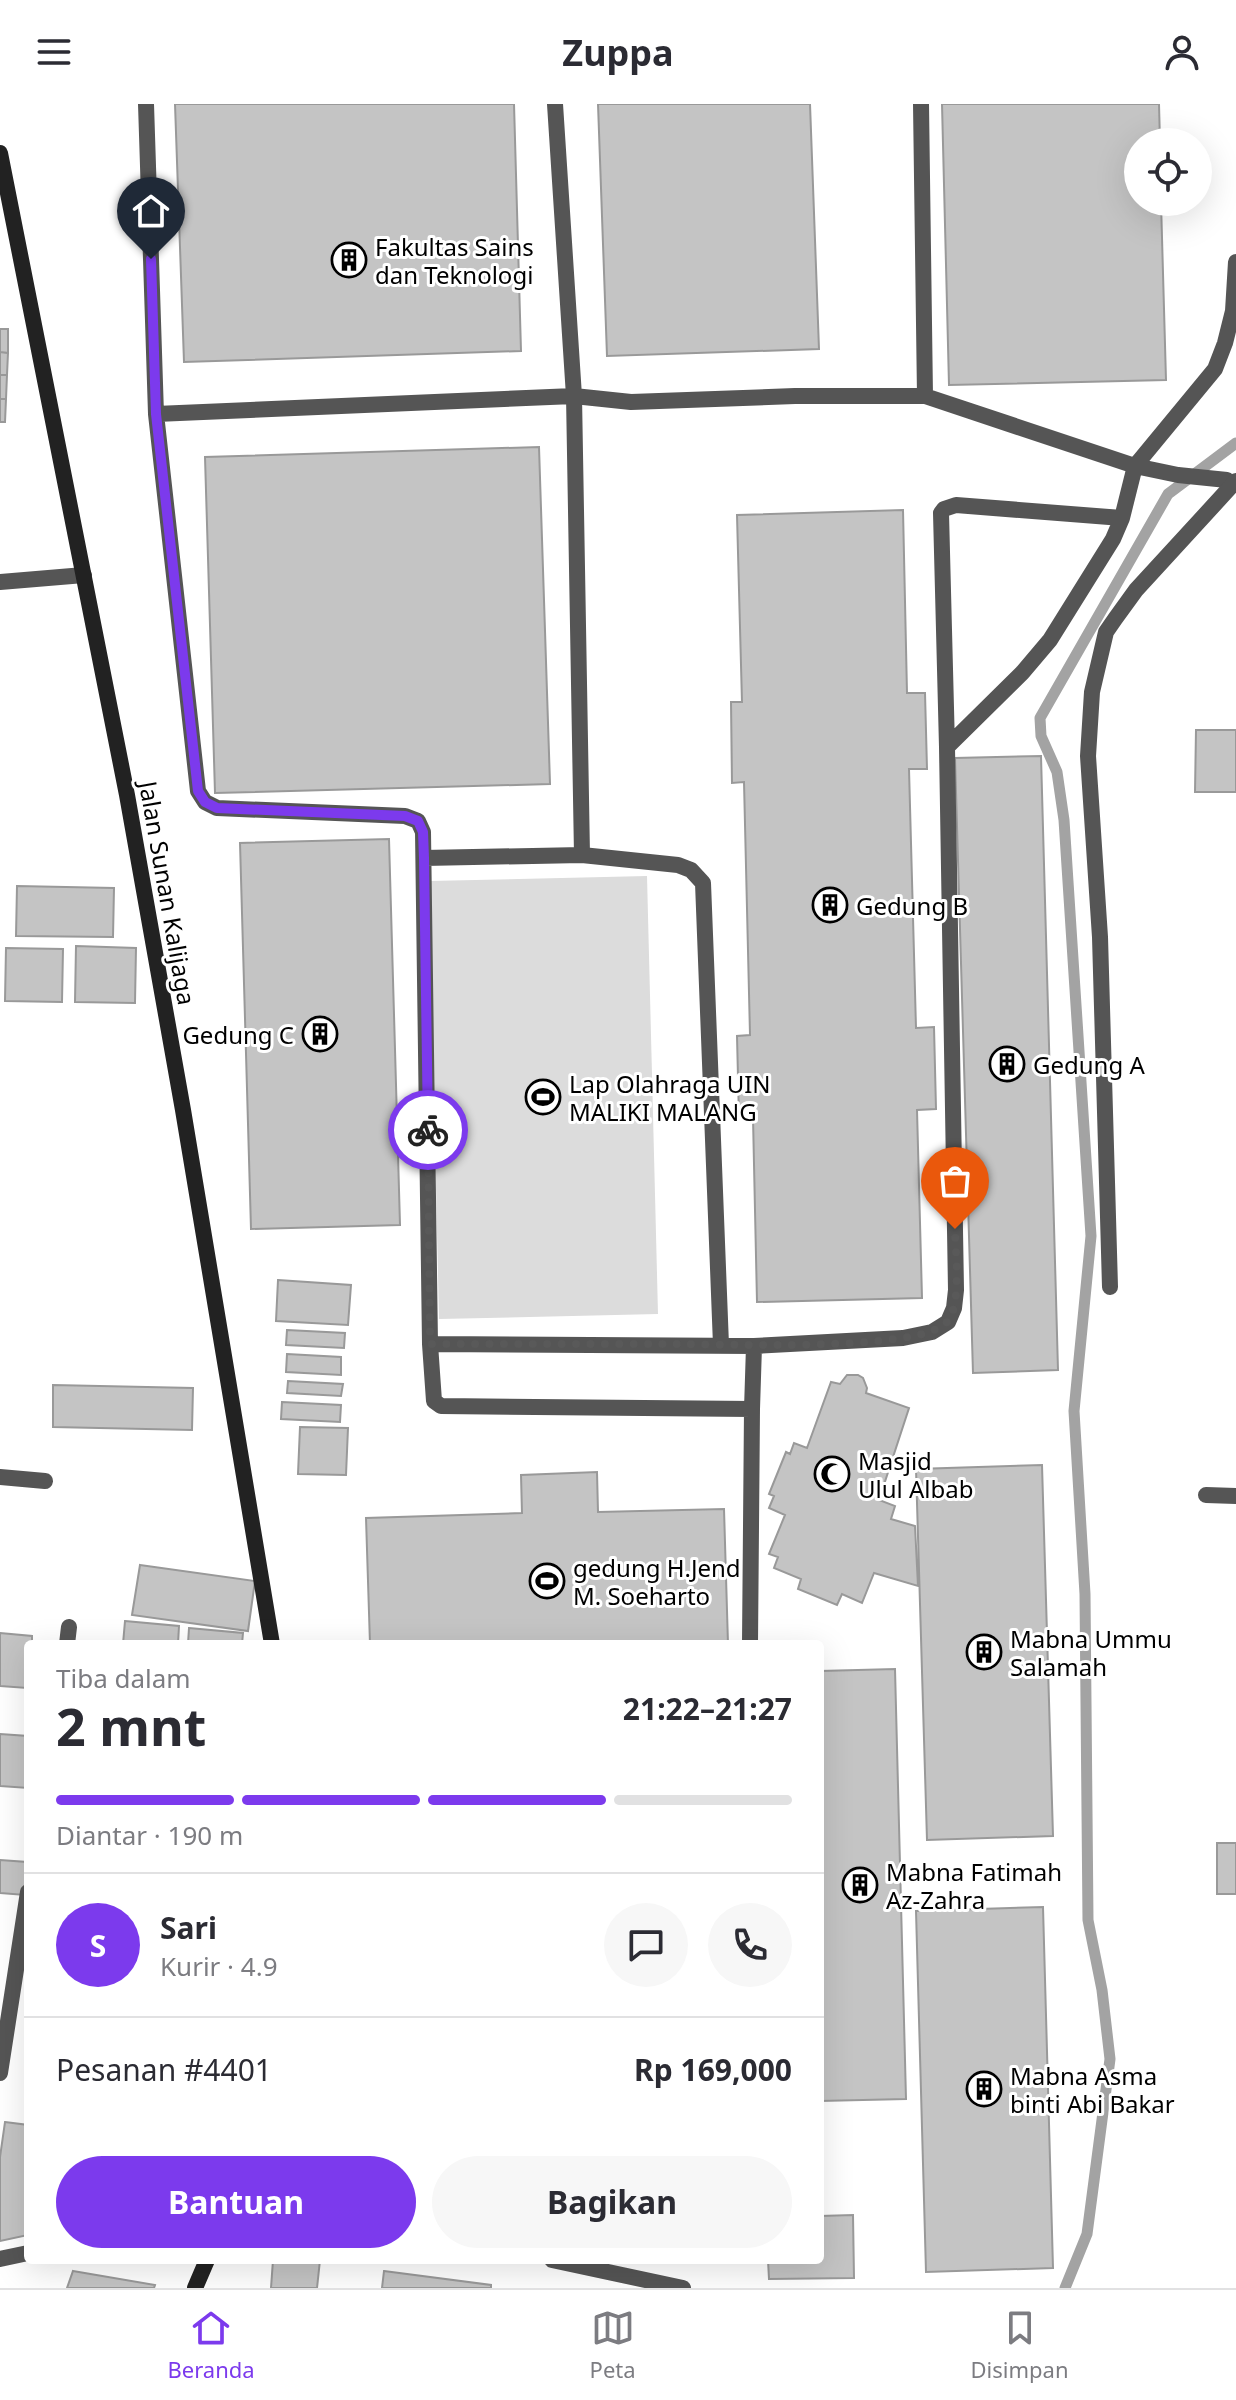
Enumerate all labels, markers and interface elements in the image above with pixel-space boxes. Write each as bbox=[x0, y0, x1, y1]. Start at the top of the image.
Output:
text: Zuppa bbox=[562, 28, 674, 77]
icon: menu bbox=[32, 30, 76, 74]
icon: person bbox=[1160, 30, 1204, 74]
map controls bbox=[1124, 128, 1212, 216]
button: locate bbox=[1124, 128, 1212, 216]
pin bbox=[117, 177, 185, 259]
icon: home bbox=[129, 189, 173, 233]
place label: Fakultas Sains dan Teknologi bbox=[375, 230, 534, 291]
building icon: Fakultas Sains dan Teknologi bbox=[330, 241, 368, 279]
street label: Jalan Sunan Kalijaga bbox=[132, 777, 204, 1008]
building icon: Gedung B bbox=[811, 886, 849, 924]
place label: Gedung B bbox=[856, 889, 968, 922]
building icon: Gedung C bbox=[301, 1015, 339, 1053]
place label: Gedung C bbox=[182, 1018, 294, 1051]
building icon: Gedung A bbox=[988, 1045, 1026, 1083]
place label: Gedung A bbox=[1033, 1048, 1145, 1081]
place label: Lap Olahraga UIN MALIKI MALANG bbox=[569, 1067, 771, 1128]
sports icon: Lap Olahraga UIN MALIKI MALANG bbox=[524, 1078, 562, 1116]
courier bbox=[388, 1090, 468, 1170]
icon: bike bbox=[406, 1108, 450, 1152]
pin bbox=[921, 1147, 989, 1229]
icon: bag bbox=[933, 1159, 977, 1203]
place label: Masjid Ulul Albab bbox=[858, 1444, 974, 1505]
mosque icon: Masjid Ulul Albab bbox=[813, 1455, 851, 1493]
place label: gedung H.Jend M. Soeharto bbox=[573, 1551, 741, 1612]
sports icon: gedung H.Jend M. Soeharto bbox=[528, 1562, 566, 1600]
place label: Mabna Ummu Salamah bbox=[1010, 1622, 1172, 1683]
building icon: Mabna Ummu Salamah bbox=[965, 1633, 1003, 1671]
text: Tiba dalam bbox=[56, 1660, 191, 1696]
text: 21:22–21:27 bbox=[623, 1688, 792, 1729]
text: 2 mnt bbox=[56, 1690, 206, 1761]
text: Diantar · 190 m bbox=[56, 1817, 243, 1853]
place label: Mabna Fatimah Az-Zahra bbox=[886, 1855, 1062, 1916]
building icon: Mabna Fatimah Az-Zahra bbox=[841, 1866, 879, 1904]
button: chat bbox=[604, 1903, 688, 1987]
button: phone bbox=[708, 1903, 792, 1987]
text: Sari bbox=[160, 1907, 217, 1948]
text: S bbox=[90, 1925, 106, 1966]
text: Kurir · 4.9 bbox=[160, 1948, 278, 1984]
text: Pesanan #4401 bbox=[56, 2049, 272, 2090]
text: Rp 169,000 bbox=[634, 2049, 792, 2090]
place label: Mabna Asma binti Abi Bakar bbox=[1010, 2059, 1175, 2120]
building icon: Mabna Asma binti Abi Bakar bbox=[965, 2070, 1003, 2108]
button: Bantuan bbox=[56, 2156, 416, 2248]
button: Bagikan bbox=[432, 2156, 792, 2248]
tab: Beranda bbox=[167, 2306, 255, 2384]
tab: Peta bbox=[590, 2306, 636, 2384]
tab: Disimpan bbox=[971, 2306, 1069, 2384]

